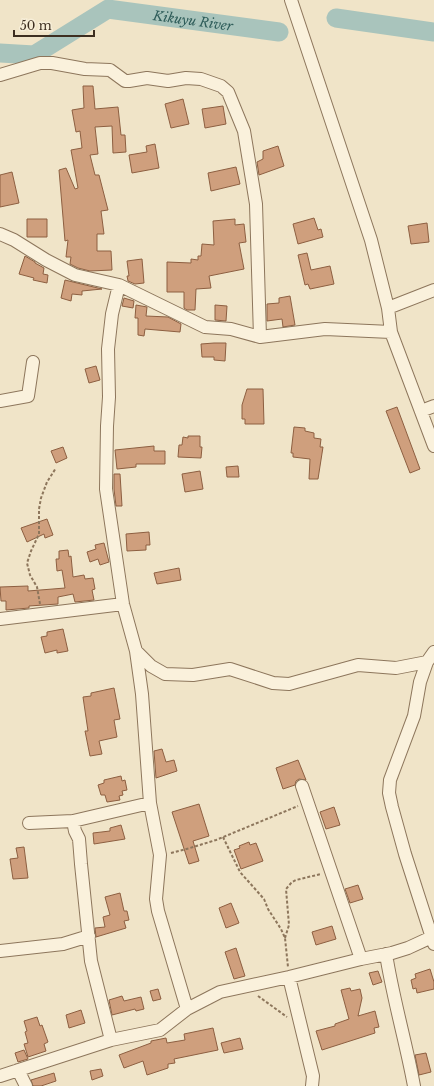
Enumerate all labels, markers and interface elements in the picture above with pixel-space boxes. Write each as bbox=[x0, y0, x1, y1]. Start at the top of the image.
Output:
water label: Kikuyu River bbox=[151, 7, 235, 34]
scale bar bbox=[14, 12, 94, 38]
text: 50 m bbox=[20, 18, 52, 33]

